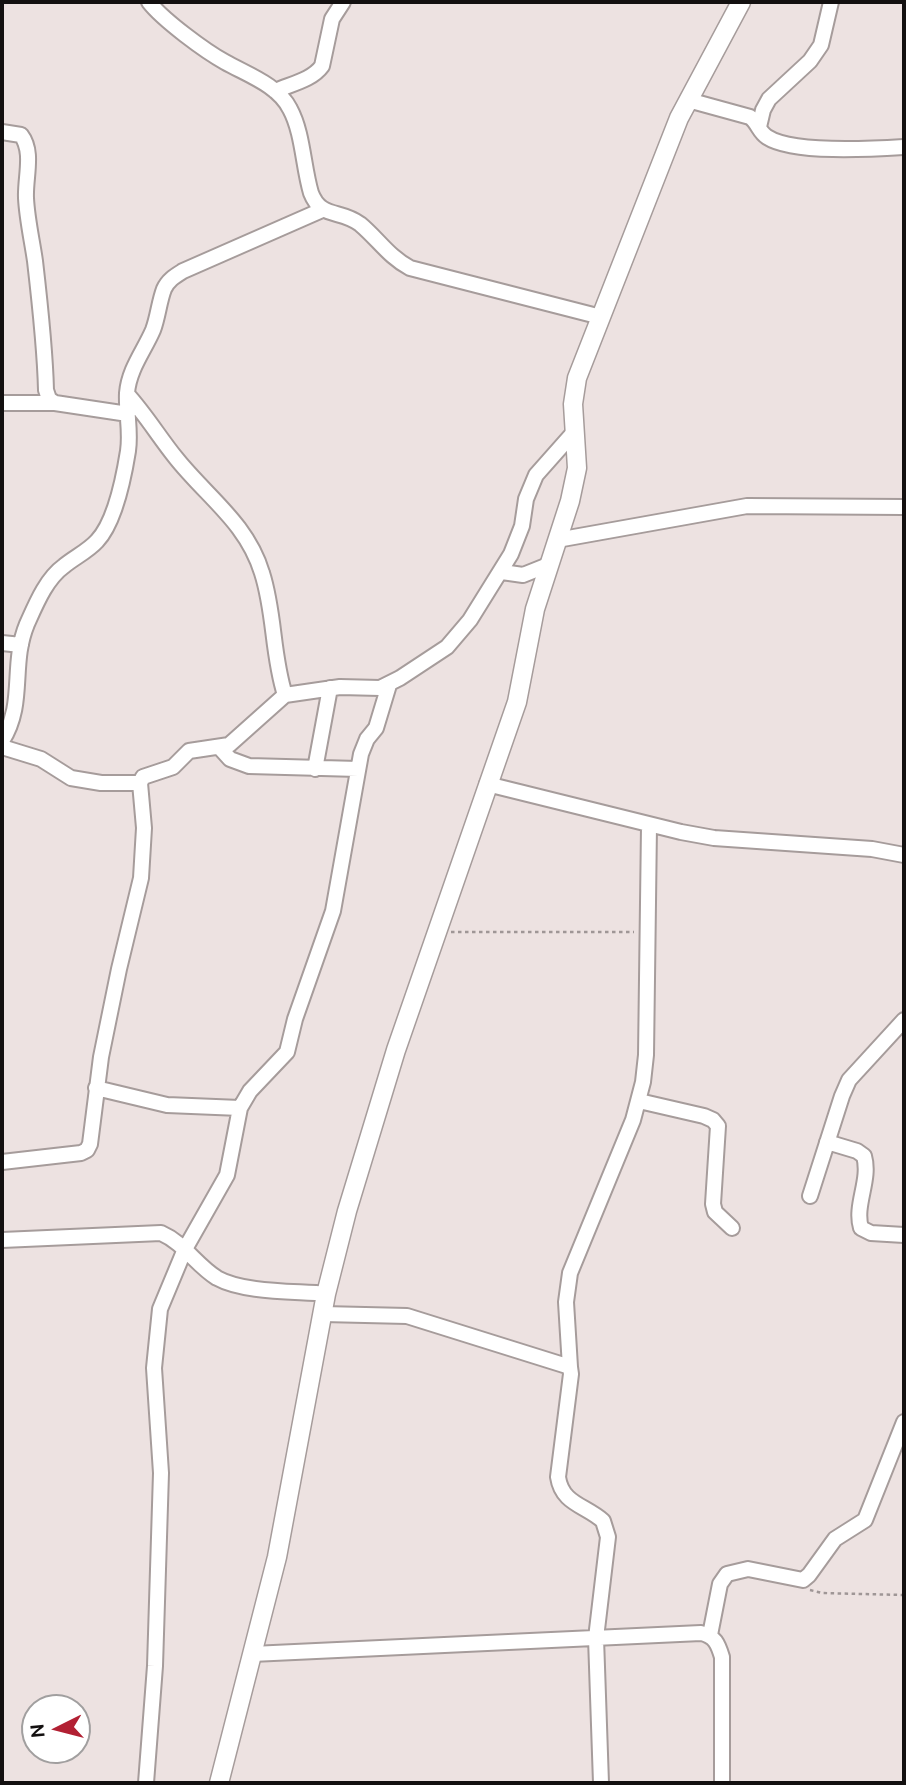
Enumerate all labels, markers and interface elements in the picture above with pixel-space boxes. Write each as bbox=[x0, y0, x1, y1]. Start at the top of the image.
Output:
north arrow bbox=[21, 1694, 91, 1764]
text: N bbox=[25, 1723, 49, 1739]

